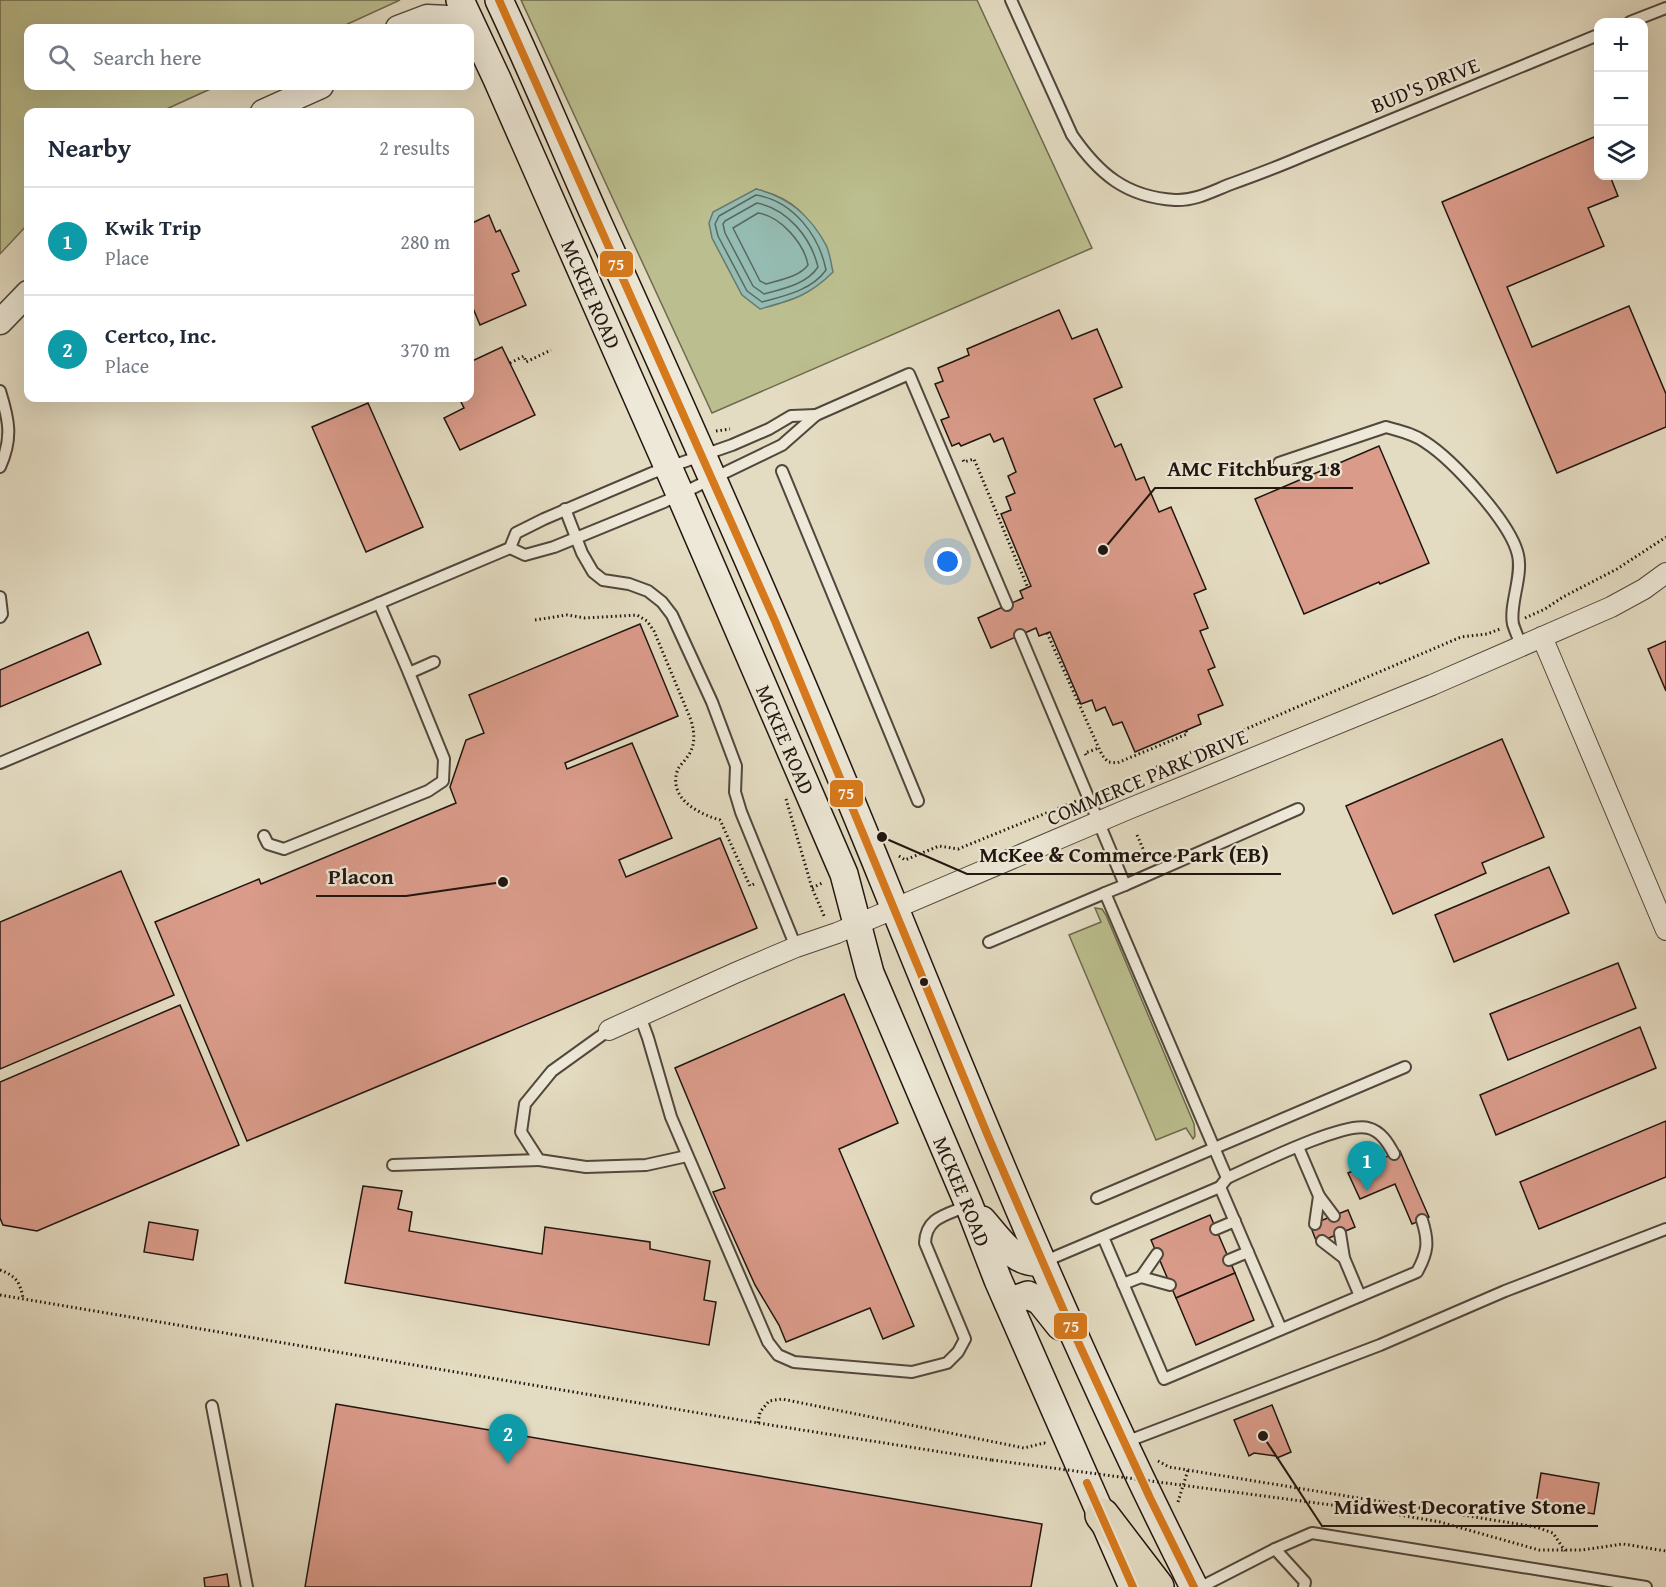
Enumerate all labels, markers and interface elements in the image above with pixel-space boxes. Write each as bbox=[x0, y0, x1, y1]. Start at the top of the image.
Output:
map controls bbox=[1594, 18, 1648, 180]
button: + bbox=[1594, 18, 1648, 72]
search box bbox=[24, 24, 474, 90]
icon: search bbox=[45, 41, 78, 74]
text: Search here bbox=[93, 41, 202, 73]
street label: BUD'S DRIVE bbox=[1366, 49, 1484, 121]
button: − bbox=[1594, 72, 1648, 126]
button: layers bbox=[1594, 126, 1648, 180]
text: Nearby bbox=[48, 128, 131, 167]
text: 2 results bbox=[379, 133, 450, 162]
text: Kwik Trip bbox=[105, 211, 201, 243]
text: 1 bbox=[62, 227, 73, 256]
text: 280 m bbox=[400, 227, 450, 256]
street label: MCKEE ROAD bbox=[554, 234, 629, 353]
text: Place bbox=[105, 243, 149, 272]
line badge: 75 bbox=[599, 250, 634, 278]
text: 75 bbox=[608, 252, 624, 276]
text: Certco, Inc. bbox=[105, 319, 216, 351]
text: 2 bbox=[62, 335, 73, 364]
text: 370 m bbox=[400, 335, 450, 364]
text: Place bbox=[105, 351, 149, 380]
callout: AMC Fitchburg 18 bbox=[1155, 448, 1353, 488]
text: AMC Fitchburg 18 bbox=[1167, 452, 1341, 484]
your location bbox=[933, 547, 962, 576]
street label: MCKEE ROAD bbox=[749, 680, 823, 799]
street label: COMMERCE PARK DRIVE bbox=[1042, 720, 1253, 833]
line badge: 75 bbox=[829, 779, 864, 808]
text: 75 bbox=[838, 781, 854, 805]
callout: McKee & Commerce Park (EB) bbox=[967, 834, 1281, 874]
text: McKee & Commerce Park (EB) bbox=[979, 838, 1269, 870]
callout: Placon bbox=[316, 856, 406, 896]
text: Placon bbox=[328, 860, 394, 892]
unlabelled marker bbox=[918, 976, 930, 988]
street label: MCKEE ROAD bbox=[926, 1131, 999, 1251]
pin: 1 bbox=[1348, 1142, 1386, 1191]
line badge: 75 bbox=[1053, 1312, 1088, 1340]
text: 75 bbox=[1063, 1314, 1079, 1338]
pin: 2 bbox=[488, 1414, 528, 1464]
callout: Midwest Decorative Stone bbox=[1322, 1486, 1598, 1526]
text: Midwest Decorative Stone bbox=[1334, 1490, 1586, 1522]

